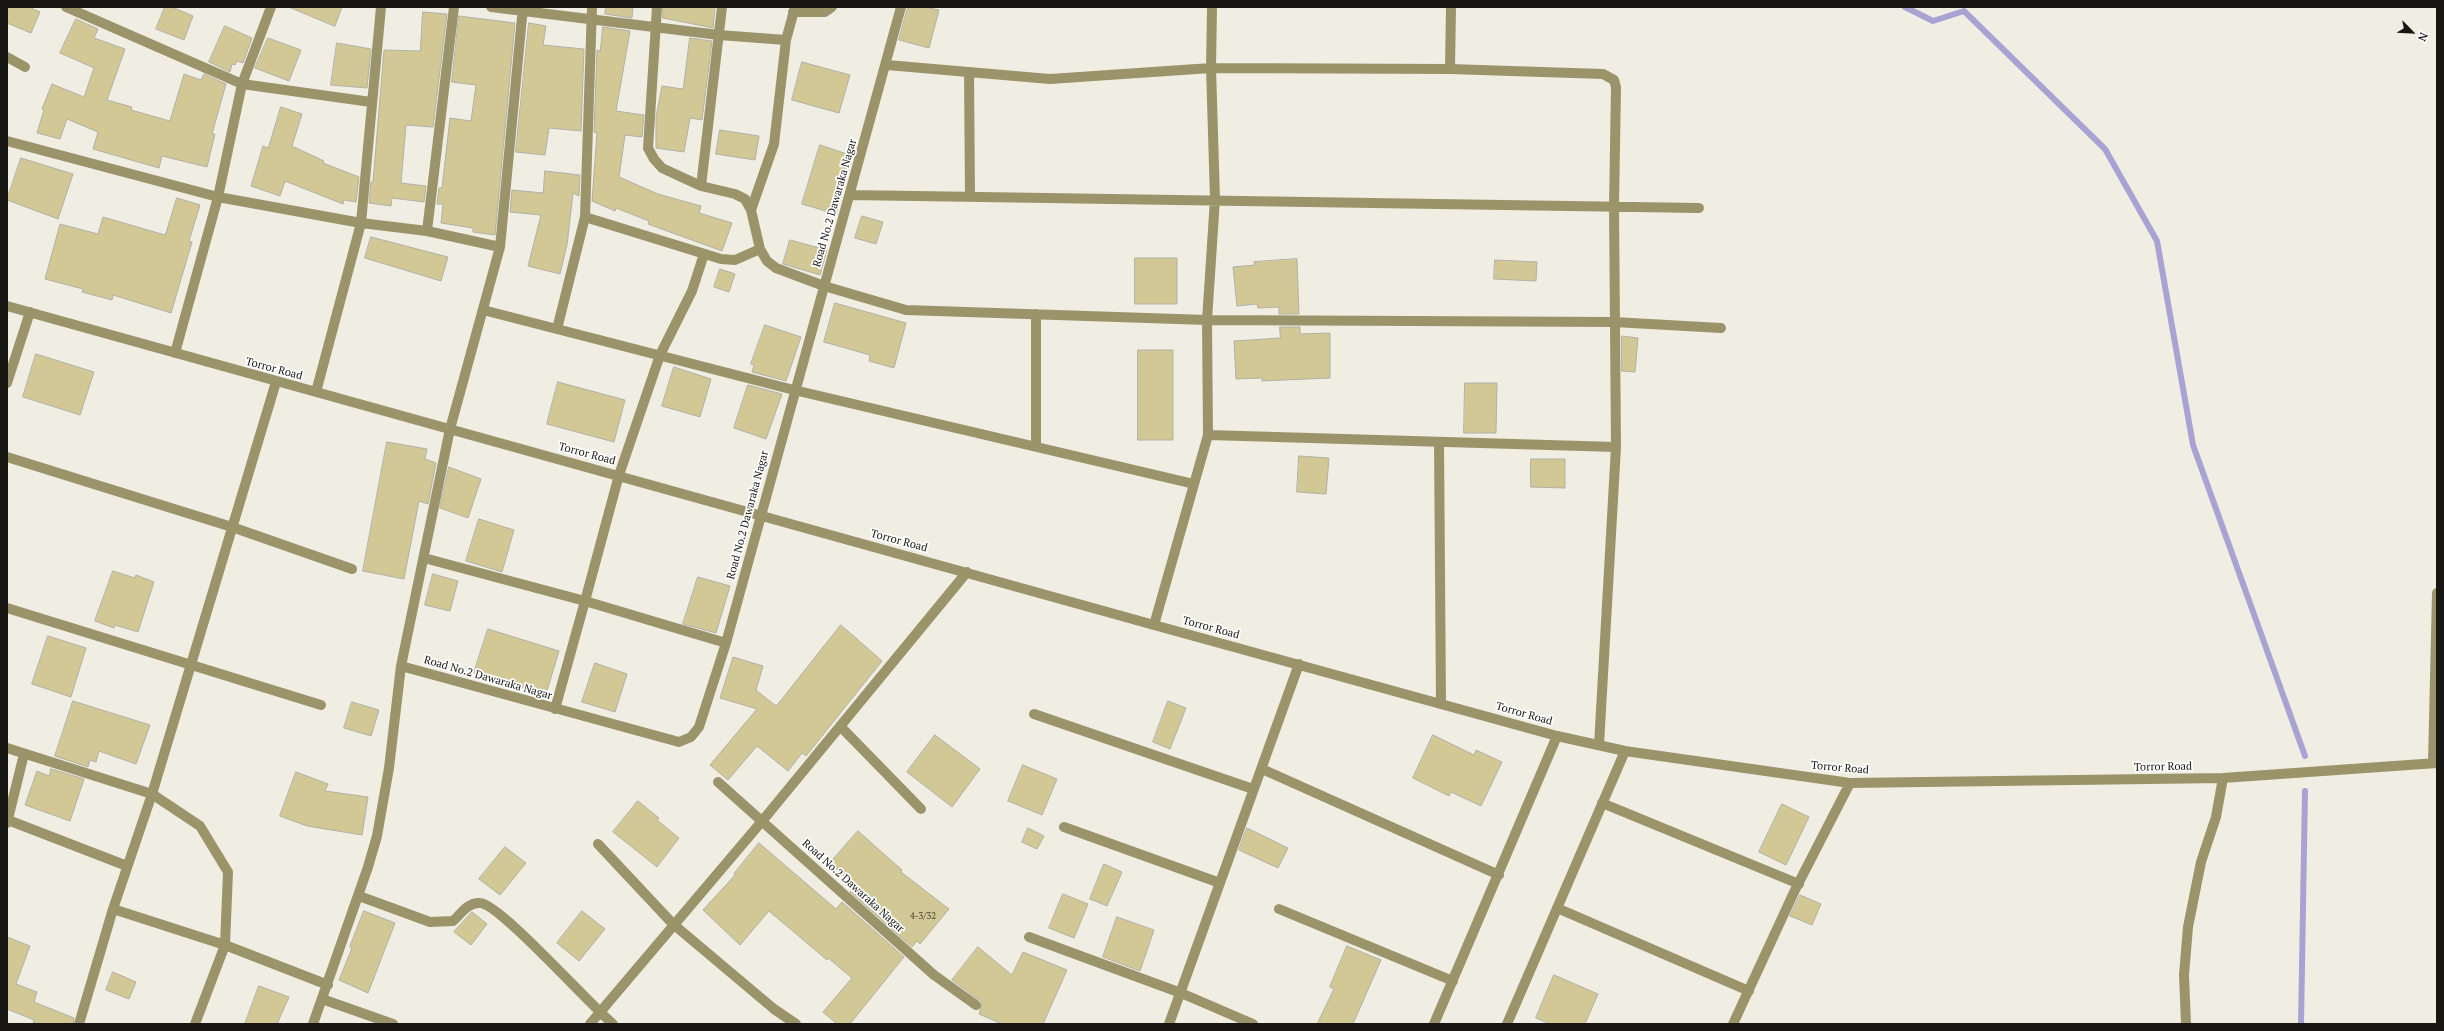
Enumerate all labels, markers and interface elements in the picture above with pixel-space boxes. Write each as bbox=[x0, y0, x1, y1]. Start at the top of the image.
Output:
north arrow bbox=[2392, 12, 2432, 52]
text: N bbox=[2415, 30, 2431, 44]
street label: Road No.2 Dawaraka Nagar bbox=[810, 137, 860, 269]
street label: Torror Road bbox=[244, 355, 304, 383]
street label: Torror Road bbox=[557, 440, 617, 468]
street label: Road No.2 Dawaraka Nagar bbox=[724, 449, 772, 581]
street label: Torror Road bbox=[869, 527, 929, 555]
street label: Torror Road bbox=[1181, 614, 1241, 642]
street label: Road No.2 Dawaraka Nagar bbox=[422, 653, 554, 703]
street label: Torror Road bbox=[1494, 700, 1554, 728]
street label: Torror Road bbox=[1810, 759, 1870, 777]
street label: Torror Road bbox=[2134, 760, 2192, 774]
street label: Road No.2 Dawaraka Nagar bbox=[799, 837, 907, 935]
house number: 4-3/32 bbox=[910, 911, 936, 921]

